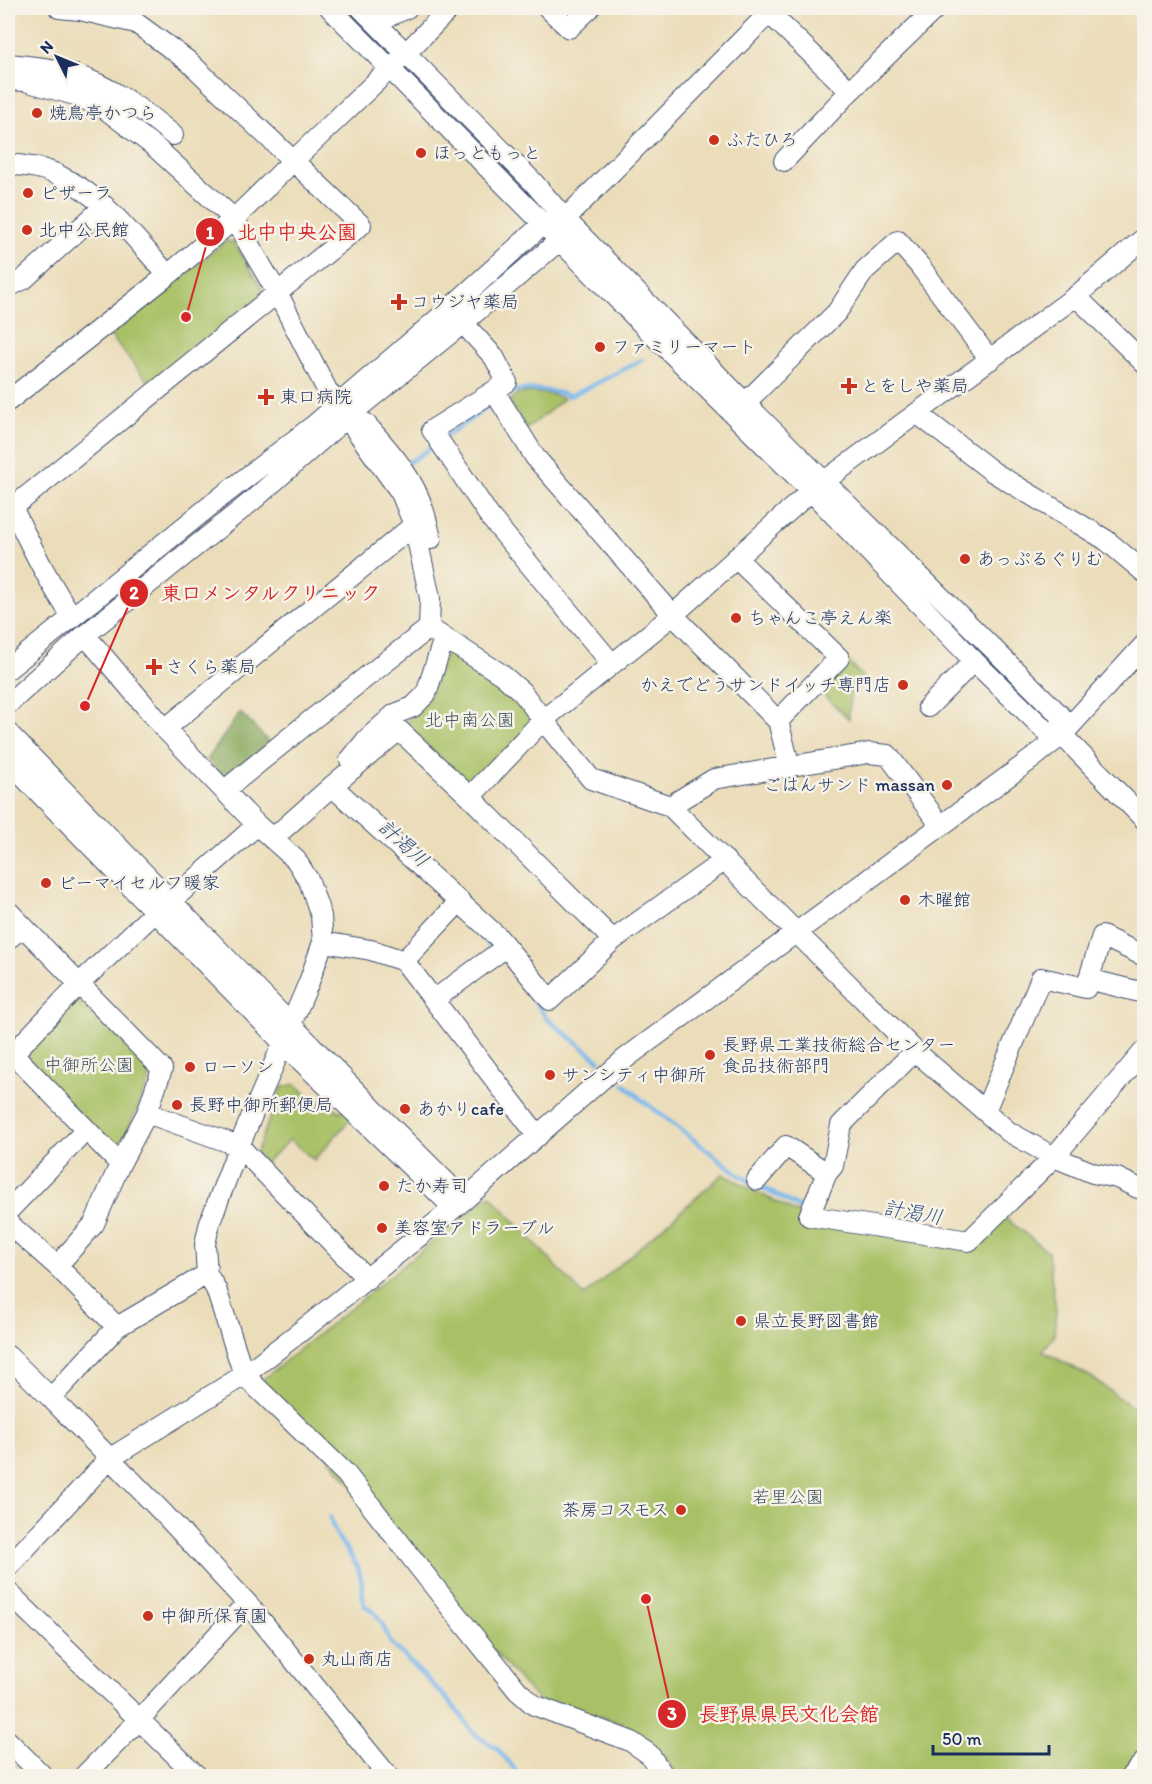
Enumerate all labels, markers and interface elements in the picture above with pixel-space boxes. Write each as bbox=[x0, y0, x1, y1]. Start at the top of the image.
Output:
north arrow bbox=[27, 27, 87, 87]
text: N bbox=[36, 37, 57, 58]
place label: 焼鳥亭かつら bbox=[49, 102, 157, 124]
marker: 焼鳥亭かつら bbox=[30, 106, 44, 120]
place label: ふたひろ bbox=[726, 129, 798, 151]
marker: ふたひろ bbox=[707, 133, 721, 147]
place label: ほっともっと bbox=[433, 142, 541, 164]
marker: ほっともっと bbox=[414, 146, 428, 160]
place label: ピザーラ bbox=[40, 182, 112, 204]
marker: ピザーラ bbox=[21, 186, 35, 200]
callout: 北中中央公園 bbox=[195, 213, 369, 251]
place label: 北中公民館 bbox=[39, 219, 129, 241]
text: 北中中央公園 bbox=[237, 220, 357, 244]
text: 1 bbox=[206, 222, 215, 244]
marker: 北中公民館 bbox=[20, 223, 34, 237]
place label: コウジヤ薬局 bbox=[411, 291, 519, 313]
marker: コウジヤ薬局 bbox=[392, 295, 406, 309]
place label: ファミリーマート bbox=[612, 336, 756, 358]
marker: ファミリーマート bbox=[593, 340, 607, 354]
place label: とをしや薬局 bbox=[861, 375, 969, 397]
marker: とをしや薬局 bbox=[842, 379, 856, 393]
place label: 東口病院 bbox=[280, 386, 352, 408]
marker: 東口病院 bbox=[257, 388, 275, 406]
place label: あっぷるぐりむ bbox=[977, 548, 1103, 570]
marker: あっぷるぐりむ bbox=[958, 552, 972, 566]
callout: 東口メンタルクリニック bbox=[119, 574, 393, 612]
text: 東口メンタルクリニック bbox=[161, 581, 381, 605]
text: 2 bbox=[129, 582, 139, 604]
place label: ちゃんこ亭えん楽 bbox=[748, 607, 892, 629]
marker: ちゃんこ亭えん楽 bbox=[729, 611, 743, 625]
place label: さくら薬局 bbox=[166, 656, 256, 678]
marker: さくら薬局 bbox=[147, 660, 161, 674]
place label: かえでどうサンドイッチ専門店 bbox=[640, 674, 891, 696]
marker: かえでどうサンドイッチ専門店 bbox=[896, 678, 910, 692]
park label: 北中南公園 bbox=[425, 709, 515, 731]
place label: ごはんサンド massan bbox=[763, 774, 935, 796]
marker: ごはんサンド massan bbox=[940, 778, 954, 792]
water label: 計渇川 bbox=[374, 814, 434, 872]
place label: ビーマイセルフ暖家 bbox=[58, 872, 219, 894]
marker: ビーマイセルフ暖家 bbox=[39, 876, 53, 890]
place label: 木曜館 bbox=[917, 889, 971, 911]
marker: 木曜館 bbox=[898, 893, 912, 907]
place label: 長野県工業技術総合センター 食品技術部門 bbox=[722, 1034, 955, 1077]
marker: 長野県工業技術総合センター 食品技術部門 bbox=[703, 1048, 717, 1062]
park label: 中御所公園 bbox=[44, 1054, 134, 1076]
place label: ローソン bbox=[202, 1056, 274, 1078]
marker: ローソン bbox=[183, 1060, 197, 1074]
place label: サンシティ中御所 bbox=[562, 1064, 706, 1086]
marker: サンシティ中御所 bbox=[543, 1068, 557, 1082]
place label: 長野中御所郵便局 bbox=[189, 1094, 333, 1116]
marker: 長野中御所郵便局 bbox=[170, 1098, 184, 1112]
place label: あかりcafe bbox=[417, 1098, 504, 1120]
marker: あかりcafe bbox=[398, 1102, 412, 1116]
place label: たか寿司 bbox=[396, 1175, 468, 1197]
marker: たか寿司 bbox=[377, 1179, 391, 1193]
water label: 計渇川 bbox=[881, 1195, 945, 1229]
place label: 美容室アドラーブル bbox=[394, 1217, 555, 1239]
marker: 美容室アドラーブル bbox=[375, 1221, 389, 1235]
place label: 県立長野図書館 bbox=[753, 1310, 879, 1332]
marker: 県立長野図書館 bbox=[734, 1314, 748, 1328]
park label: 若里公園 bbox=[752, 1486, 824, 1508]
place label: 茶房コスモス bbox=[562, 1499, 669, 1521]
marker: 茶房コスモス bbox=[674, 1503, 688, 1517]
place label: 中御所保育園 bbox=[160, 1605, 268, 1627]
marker: 中御所保育園 bbox=[141, 1609, 155, 1623]
place label: 丸山商店 bbox=[321, 1648, 393, 1670]
marker: 丸山商店 bbox=[302, 1652, 316, 1666]
callout: 長野県県民文化会館 bbox=[657, 1695, 891, 1733]
text: 長野県県民文化会館 bbox=[699, 1702, 879, 1726]
text: 3 bbox=[667, 1703, 677, 1725]
scale bar bbox=[933, 1718, 1048, 1756]
text: 50 m bbox=[942, 1728, 982, 1750]

